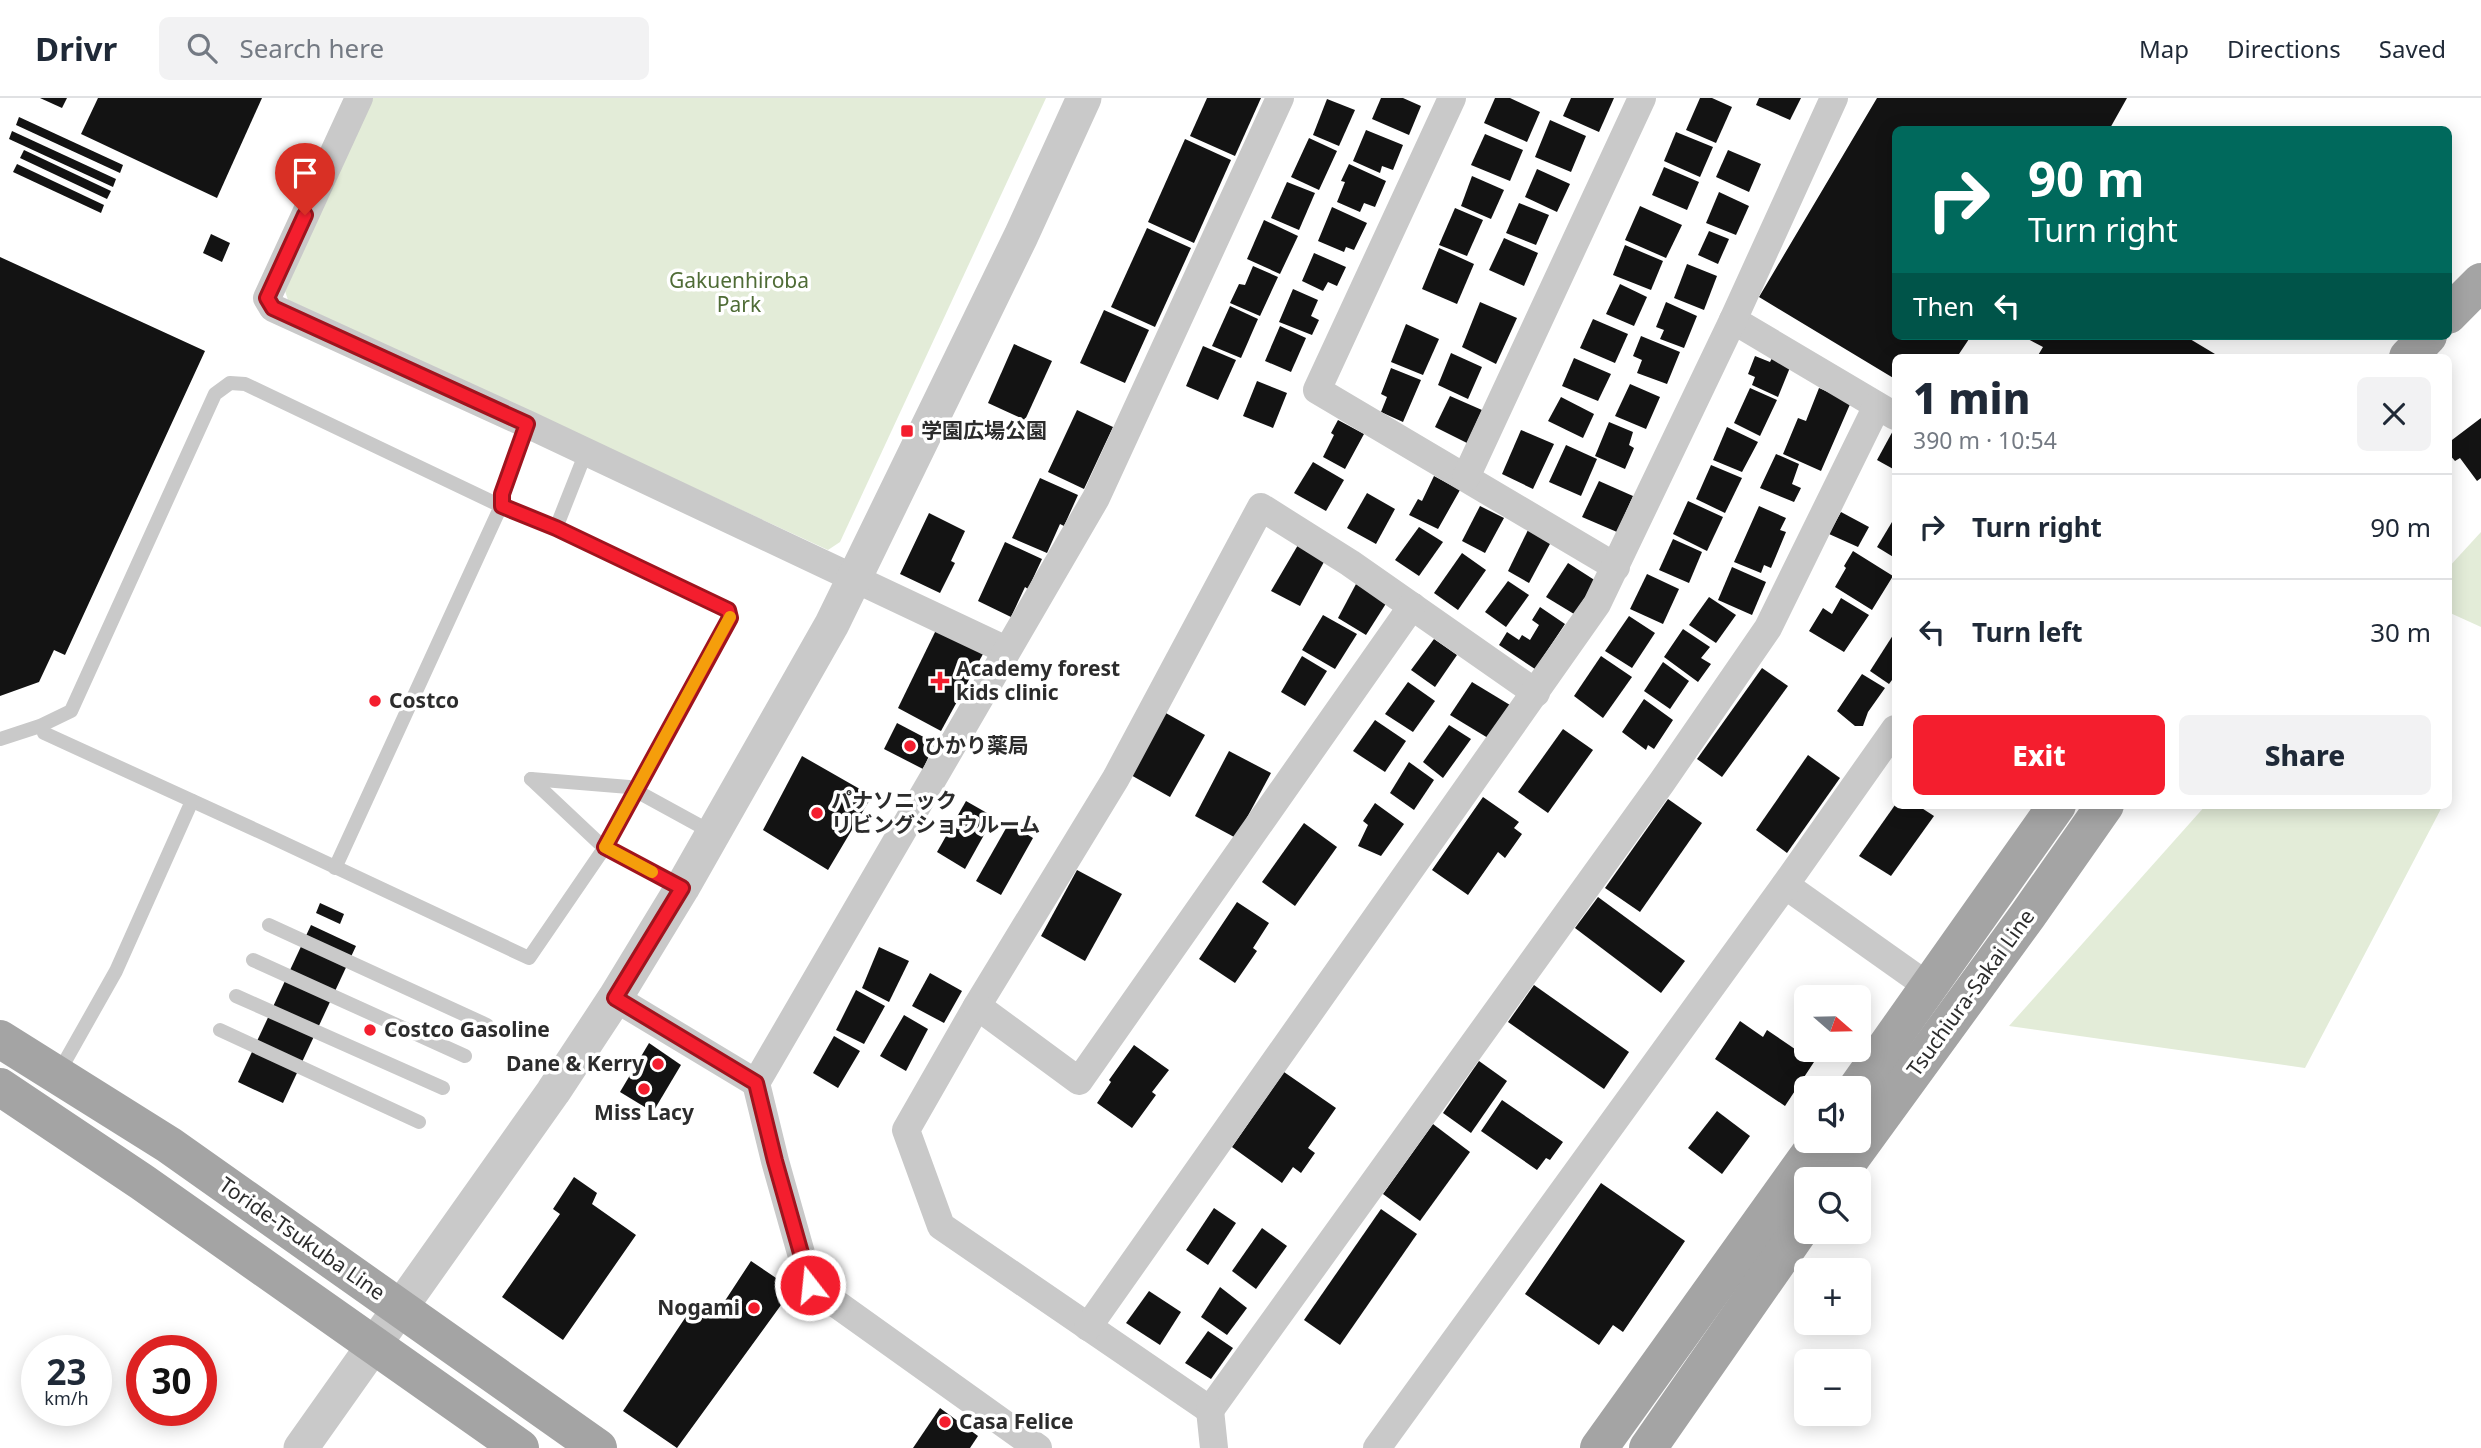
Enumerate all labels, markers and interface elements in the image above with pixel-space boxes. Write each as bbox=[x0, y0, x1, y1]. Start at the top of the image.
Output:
search box bbox=[159, 17, 649, 80]
text: Drivr bbox=[35, 26, 117, 71]
icon: search bbox=[183, 29, 221, 67]
text: Search here bbox=[239, 30, 384, 66]
text: Map bbox=[2139, 32, 2189, 65]
text: Directions bbox=[2227, 32, 2341, 65]
text: Saved bbox=[2379, 32, 2446, 65]
pin bbox=[275, 143, 335, 215]
text: 90 m bbox=[2028, 145, 2145, 211]
icon: arrive bbox=[286, 154, 324, 192]
icon: right bbox=[1913, 154, 2004, 245]
text: Turn right bbox=[2028, 208, 2178, 251]
park label: Gakuenhiroba Park bbox=[669, 266, 809, 318]
icon: left bbox=[1988, 287, 2026, 325]
text: Then bbox=[1913, 288, 1974, 324]
text: 1 min bbox=[1913, 369, 2030, 426]
button: close bbox=[2357, 377, 2431, 451]
place label: 学園広場公園 bbox=[921, 416, 1047, 444]
marker: 学園広場公園 bbox=[899, 423, 915, 439]
text: 390 m · 10:54 bbox=[1913, 424, 2057, 456]
icon: right bbox=[1913, 508, 1951, 546]
text: Turn right bbox=[1972, 509, 2102, 545]
text: 90 m bbox=[2370, 509, 2431, 545]
icon: left bbox=[1913, 613, 1951, 651]
text: Turn left bbox=[1972, 614, 2083, 650]
text: 30 m bbox=[2370, 614, 2431, 650]
place label: Academy forest kids clinic bbox=[956, 654, 1120, 706]
marker: Academy forest kids clinic bbox=[930, 671, 950, 691]
place label: Costco bbox=[389, 686, 459, 714]
marker: Costco bbox=[367, 693, 383, 709]
button: Exit bbox=[1913, 715, 2165, 795]
button: Share bbox=[2179, 715, 2431, 795]
place label: ひかり薬局 bbox=[924, 731, 1029, 759]
marker: ひかり薬局 bbox=[902, 738, 918, 754]
place label: パナソニック リビングショウルーム bbox=[831, 786, 1040, 838]
marker: パナソニック リビングショウルーム bbox=[809, 805, 825, 821]
street label: Tsuchiura-Sakai Line bbox=[1900, 903, 2040, 1082]
north arrow bbox=[1794, 985, 1871, 1062]
map controls bbox=[1794, 985, 1871, 1426]
place label: Costco Gasoline bbox=[384, 1015, 550, 1043]
marker: Costco Gasoline bbox=[362, 1022, 378, 1038]
place label: Dane & Kerry bbox=[506, 1049, 644, 1077]
marker: Dane & Kerry bbox=[650, 1056, 666, 1072]
button: sound bbox=[1794, 1076, 1871, 1153]
marker: Miss Lacy bbox=[636, 1081, 652, 1097]
place label: Miss Lacy bbox=[594, 1098, 694, 1126]
button: search bbox=[1794, 1167, 1871, 1244]
street label: Toride-Tsukuba Line bbox=[214, 1170, 391, 1306]
position arrow bbox=[773, 1248, 847, 1322]
button: + bbox=[1794, 1258, 1871, 1335]
place label: Nogami bbox=[657, 1293, 740, 1321]
marker: Nogami bbox=[746, 1300, 762, 1316]
speed limit sign: 30 bbox=[126, 1335, 217, 1426]
text: 23 bbox=[46, 1348, 87, 1395]
button: − bbox=[1794, 1349, 1871, 1426]
text: km/h bbox=[44, 1386, 89, 1410]
place label: Casa Felice bbox=[959, 1407, 1074, 1435]
marker: Casa Felice bbox=[937, 1414, 953, 1430]

